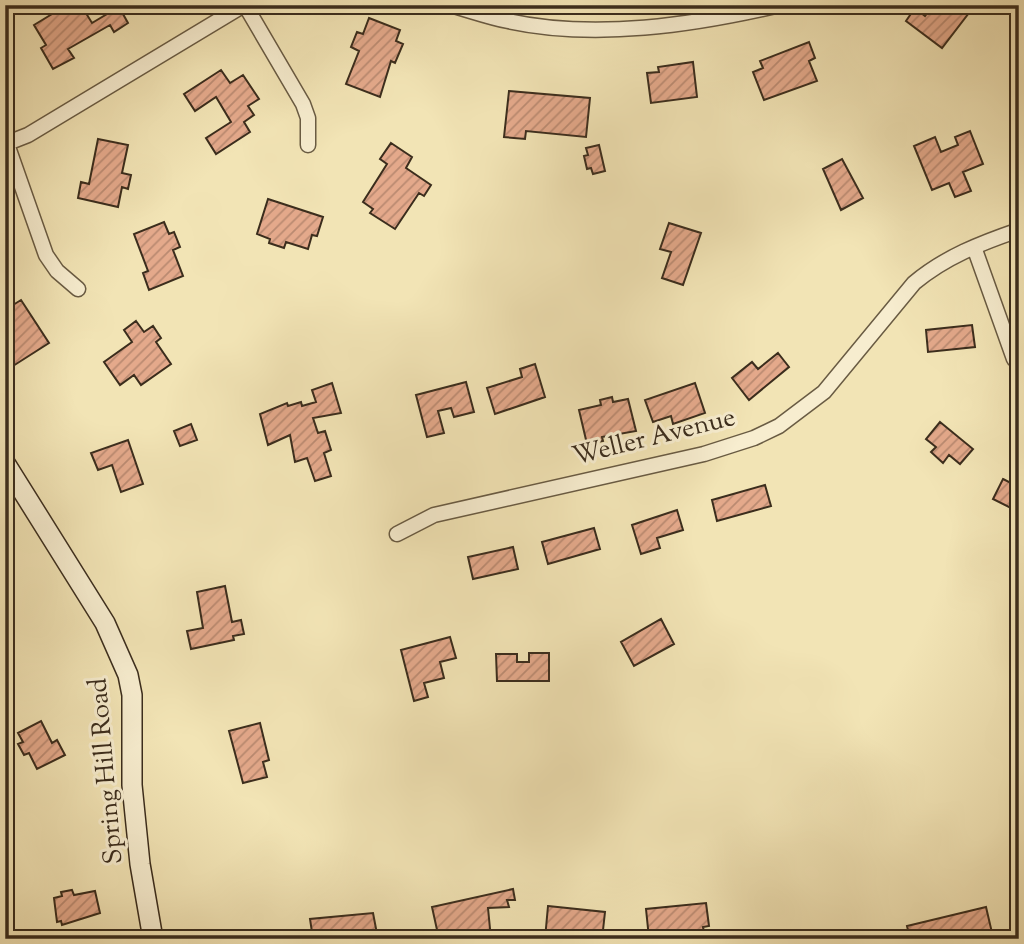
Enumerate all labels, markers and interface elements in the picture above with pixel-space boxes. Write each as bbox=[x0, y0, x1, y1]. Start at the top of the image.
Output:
street label: Weller Avenue bbox=[569, 400, 739, 476]
street label: Spring Hill Road bbox=[80, 676, 134, 866]

